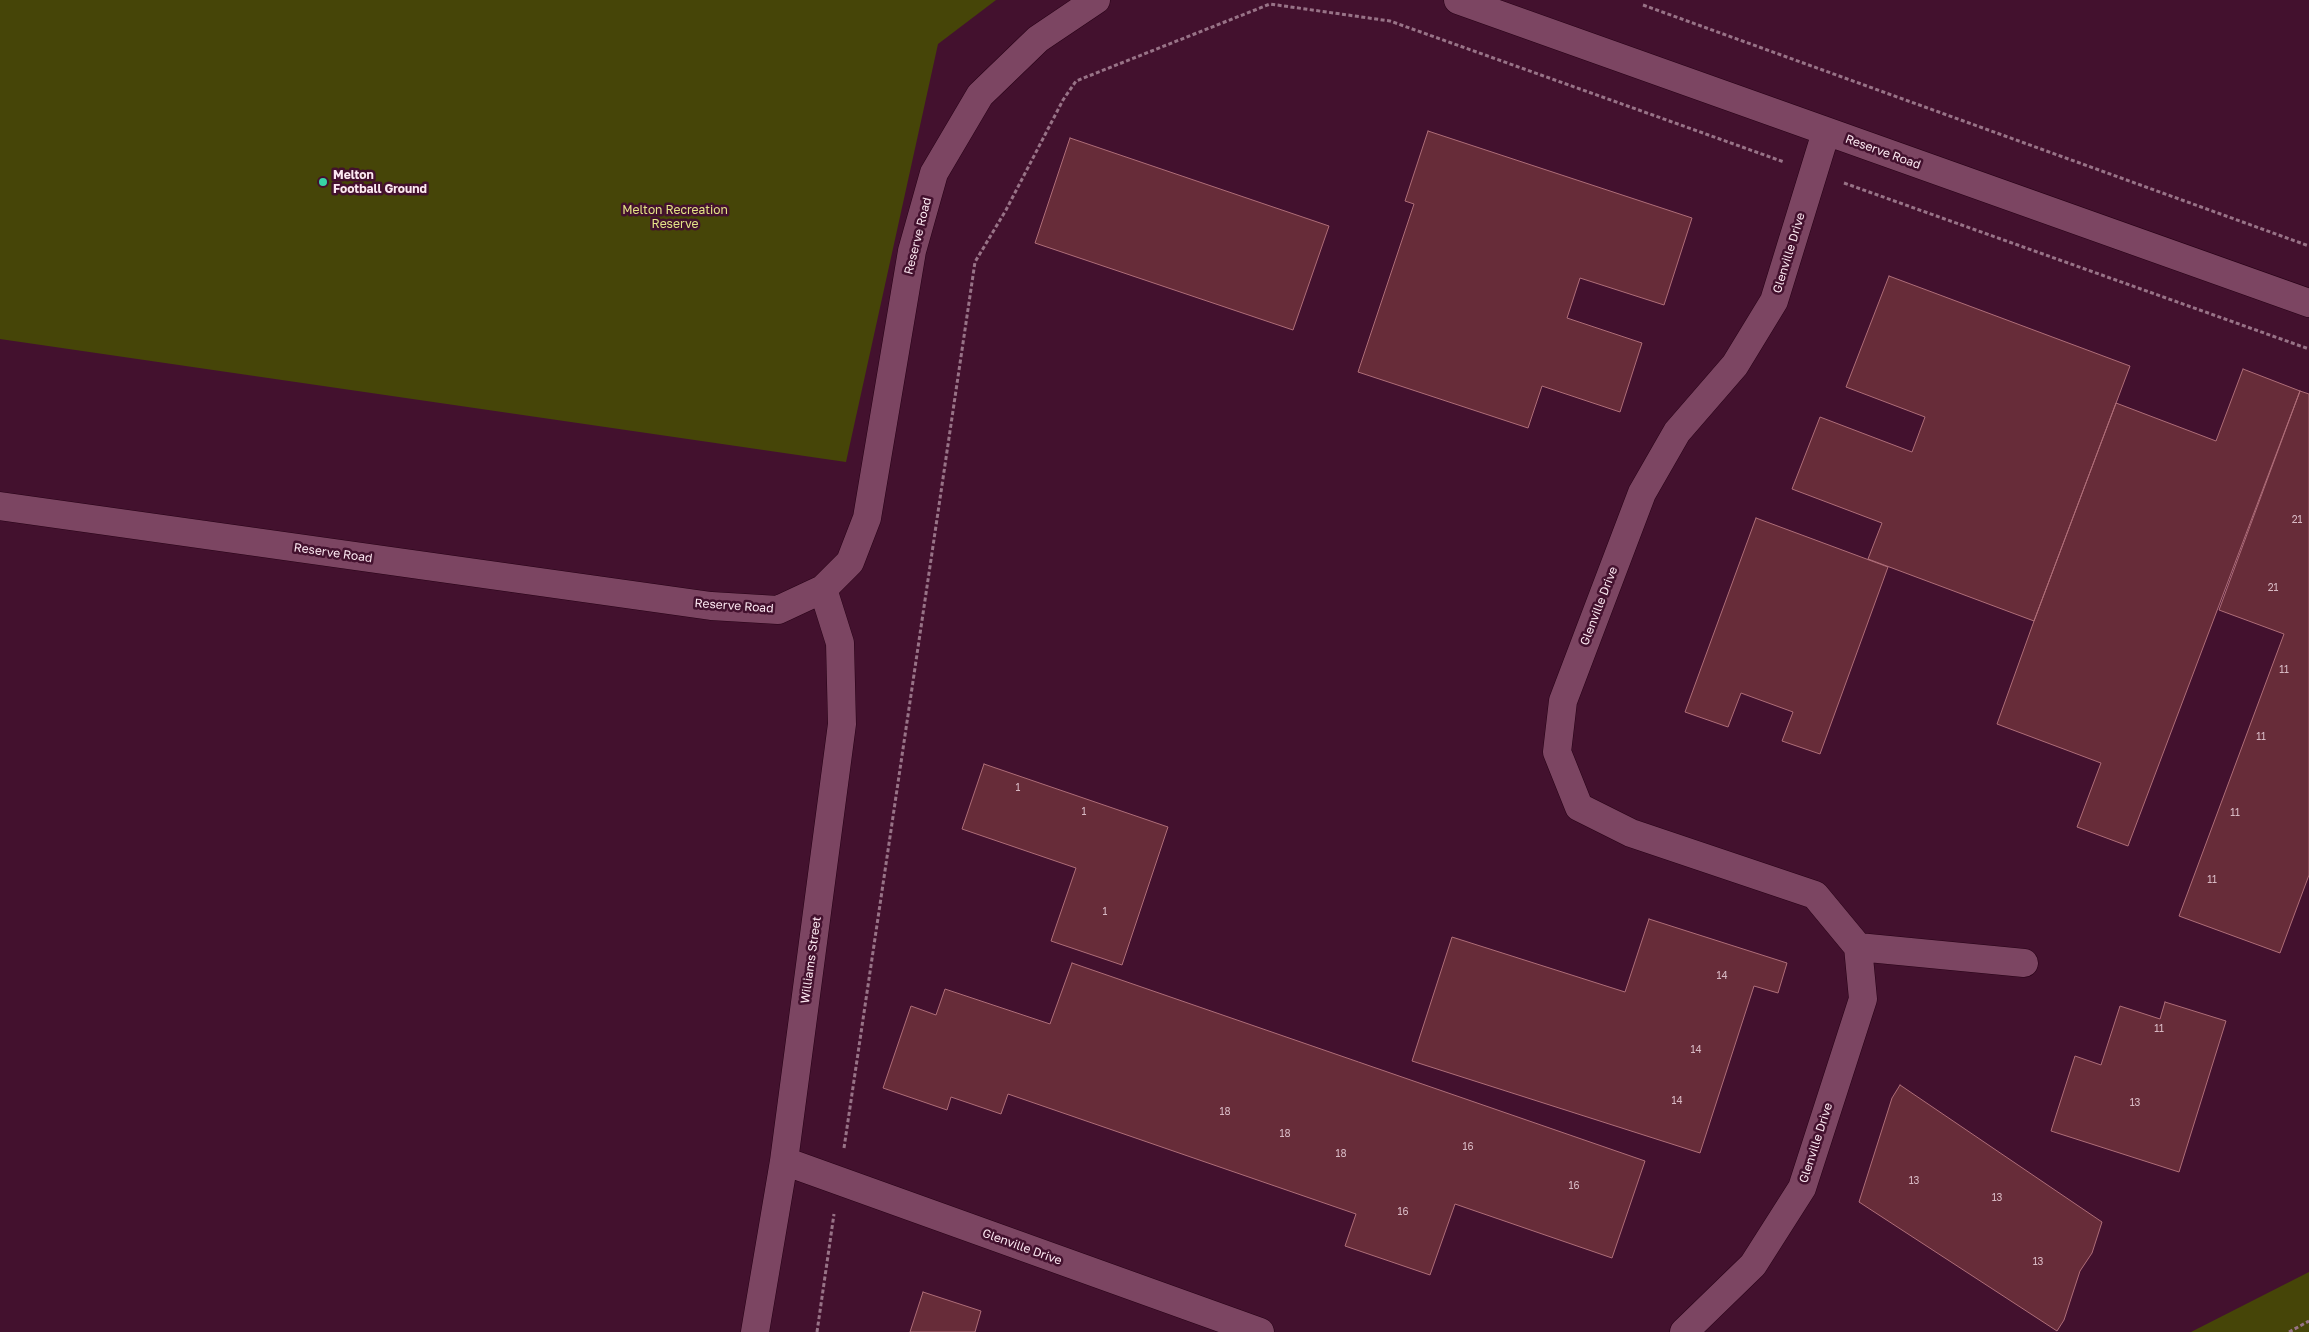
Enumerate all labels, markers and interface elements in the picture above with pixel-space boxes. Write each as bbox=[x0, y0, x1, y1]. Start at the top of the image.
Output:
street label: Reserve Road bbox=[1843, 132, 1923, 172]
place label: Melton Football Ground bbox=[333, 168, 427, 196]
marker: Melton Football Ground bbox=[317, 176, 329, 188]
street label: Reserve Road bbox=[901, 196, 935, 276]
park label: Melton Recreation Reserve bbox=[622, 203, 728, 231]
street label: Glenville Drive bbox=[1770, 211, 1808, 295]
house number: 21 bbox=[2292, 514, 2302, 526]
street label: Reserve Road bbox=[293, 540, 373, 566]
street label: Glenville Drive bbox=[1577, 564, 1621, 648]
house number: 21 bbox=[2268, 582, 2278, 594]
street label: Reserve Road bbox=[694, 596, 774, 616]
house number: 11 bbox=[2279, 664, 2289, 676]
house number: 11 bbox=[2256, 731, 2266, 743]
house number: 1 bbox=[1016, 782, 1020, 794]
house number: 1 bbox=[1082, 806, 1086, 818]
house number: 11 bbox=[2230, 807, 2240, 819]
house number: 11 bbox=[2207, 874, 2217, 886]
house number: 1 bbox=[1103, 906, 1107, 918]
street label: Williams Street bbox=[798, 915, 824, 1005]
house number: 14 bbox=[1717, 970, 1727, 982]
house number: 11 bbox=[2154, 1023, 2164, 1035]
house number: 14 bbox=[1691, 1044, 1701, 1056]
house number: 14 bbox=[1672, 1095, 1682, 1107]
house number: 13 bbox=[2130, 1097, 2140, 1109]
street label: Glenville Drive bbox=[1796, 1101, 1836, 1185]
house number: 18 bbox=[1220, 1106, 1230, 1118]
house number: 18 bbox=[1280, 1128, 1290, 1140]
house number: 16 bbox=[1463, 1141, 1473, 1153]
house number: 18 bbox=[1336, 1148, 1346, 1160]
house number: 13 bbox=[1909, 1175, 1919, 1187]
house number: 16 bbox=[1569, 1180, 1579, 1192]
house number: 13 bbox=[1992, 1192, 2002, 1204]
house number: 16 bbox=[1398, 1206, 1408, 1218]
street label: Glenville Drive bbox=[980, 1226, 1064, 1268]
house number: 13 bbox=[2033, 1256, 2043, 1268]

